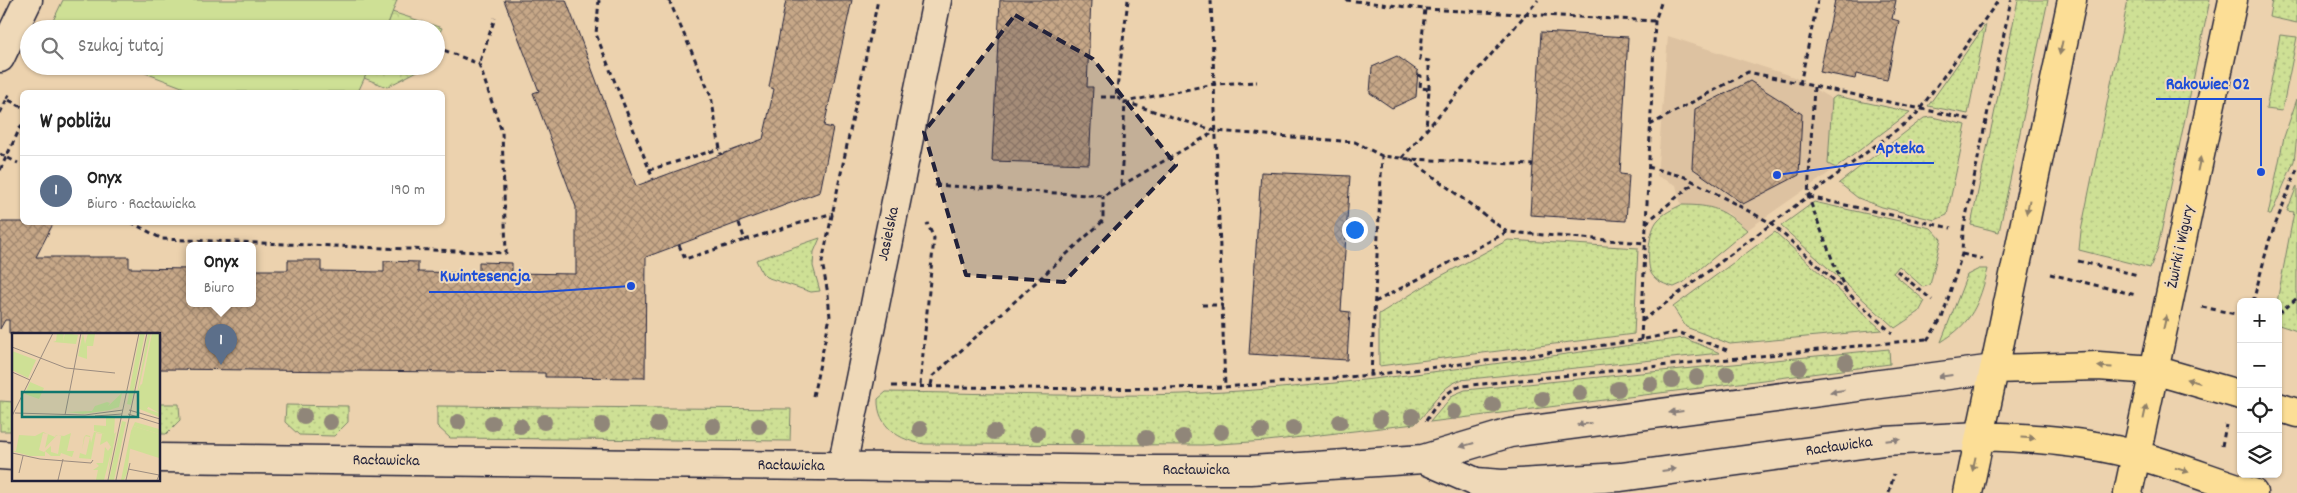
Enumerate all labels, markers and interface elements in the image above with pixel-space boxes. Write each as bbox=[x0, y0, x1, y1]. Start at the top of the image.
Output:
search box bbox=[20, 20, 445, 75]
icon: search bbox=[38, 34, 66, 62]
text: Szukaj tutaj bbox=[78, 34, 164, 61]
one-way arrow bbox=[2057, 40, 2065, 56]
callout: Rakowiec 02 bbox=[2156, 66, 2261, 99]
text: Rakowiec 02 bbox=[2166, 73, 2250, 98]
text: W pobliżu bbox=[40, 108, 111, 138]
callout: Apteka bbox=[1865, 130, 1934, 163]
text: Apteka bbox=[1876, 137, 1925, 162]
one-way arrow bbox=[2195, 155, 2203, 171]
text: Onyx bbox=[87, 166, 121, 193]
text: 1 bbox=[54, 179, 58, 202]
text: 190 m bbox=[391, 179, 425, 202]
text: Biuro · Racławicka bbox=[87, 193, 195, 216]
one-way arrow bbox=[2024, 199, 2032, 214]
street label: Żwirki i Wigury bbox=[2161, 203, 2201, 291]
street label: Jasielska bbox=[872, 204, 906, 263]
your location bbox=[1342, 217, 1368, 243]
popup bbox=[186, 242, 256, 307]
text: Onyx bbox=[204, 250, 238, 277]
callout: Kwintesencja bbox=[429, 259, 540, 292]
text: Kwintesencja bbox=[440, 265, 531, 290]
text: Biuro bbox=[204, 277, 234, 300]
map controls bbox=[2237, 298, 2282, 478]
button: + bbox=[2237, 298, 2282, 343]
one-way arrow bbox=[2161, 315, 2169, 330]
pin: 1 bbox=[205, 324, 237, 365]
inset map bbox=[12, 333, 160, 480]
button: − bbox=[2237, 343, 2282, 388]
one-way arrow bbox=[2097, 362, 2113, 370]
one-way arrow bbox=[1937, 372, 1953, 380]
one-way arrow bbox=[2186, 377, 2201, 385]
one-way arrow bbox=[1828, 387, 1844, 395]
button: locate bbox=[2237, 388, 2282, 433]
one-way arrow bbox=[2141, 405, 2149, 420]
one-way arrow bbox=[1667, 408, 1683, 416]
one-way arrow bbox=[1576, 420, 1592, 428]
street label: Racławicka bbox=[1804, 431, 1874, 463]
button: layers bbox=[2237, 433, 2282, 478]
one-way arrow bbox=[2021, 434, 2037, 442]
one-way arrow bbox=[1886, 436, 1902, 444]
one-way arrow bbox=[1459, 442, 1474, 450]
street label: Racławicka bbox=[352, 449, 420, 473]
street label: Racławicka bbox=[757, 454, 825, 478]
one-way arrow bbox=[1969, 457, 1977, 473]
street label: Racławicka bbox=[1162, 459, 1230, 482]
one-way arrow bbox=[1661, 466, 1677, 474]
one-way arrow bbox=[2174, 467, 2189, 474]

